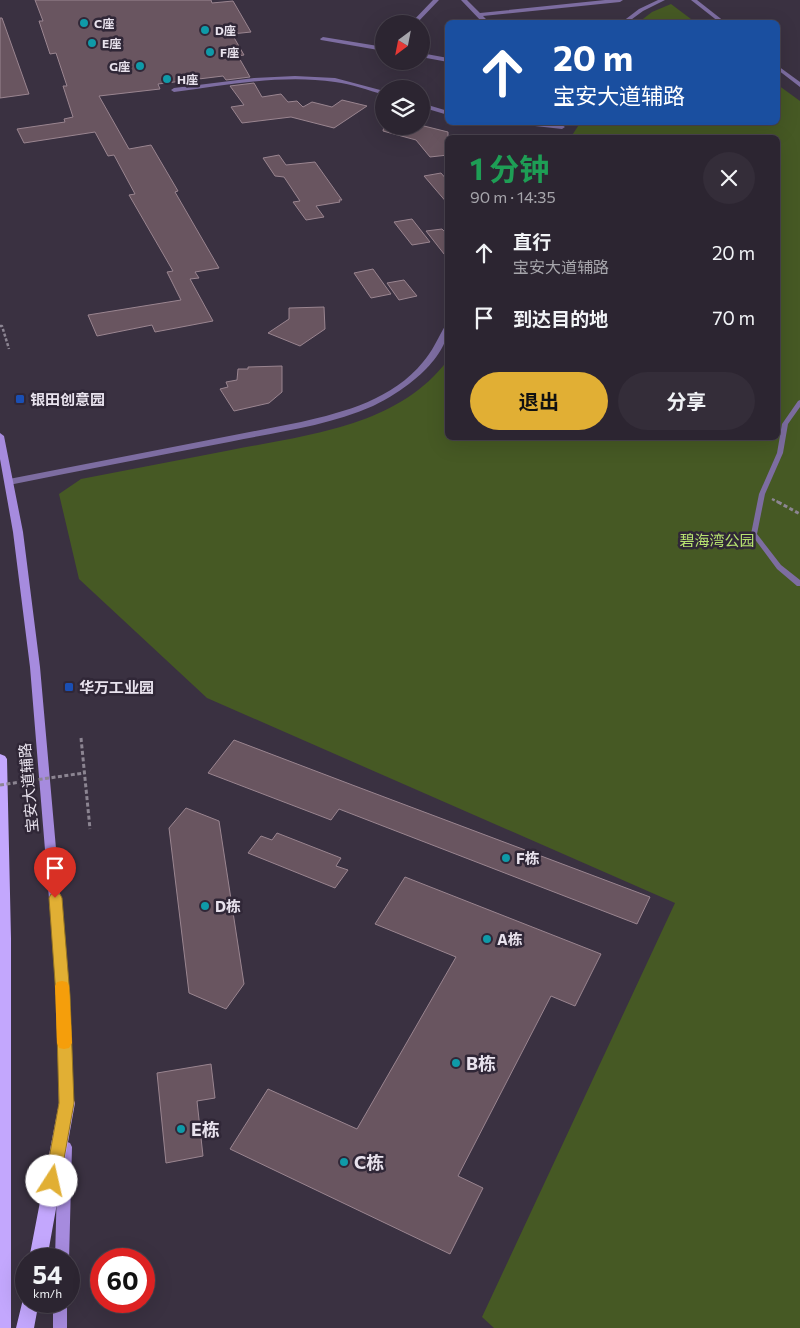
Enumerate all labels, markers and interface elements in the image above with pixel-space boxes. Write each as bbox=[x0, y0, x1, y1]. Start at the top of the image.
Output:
north arrow bbox=[375, 15, 430, 70]
map controls bbox=[375, 15, 430, 135]
place label: C座 bbox=[94, 16, 114, 30]
marker: C座 bbox=[78, 17, 90, 29]
place label: D座 bbox=[215, 23, 236, 37]
marker: D座 bbox=[199, 24, 211, 36]
text: 20 m bbox=[553, 35, 633, 78]
place label: E座 bbox=[102, 36, 121, 50]
marker: E座 bbox=[86, 37, 98, 49]
icon: ahead bbox=[470, 40, 535, 105]
place label: F座 bbox=[220, 45, 239, 59]
marker: F座 bbox=[204, 46, 216, 58]
place label: G座 bbox=[109, 59, 130, 73]
marker: G座 bbox=[134, 60, 146, 72]
place label: H座 bbox=[177, 72, 198, 86]
marker: H座 bbox=[161, 73, 173, 85]
button: layers bbox=[375, 80, 430, 135]
text: 宝安大道辅路 bbox=[553, 82, 685, 109]
text: 1 分钟 bbox=[470, 149, 549, 186]
button: close bbox=[703, 152, 755, 204]
text: 90 m · 14:35 bbox=[470, 187, 556, 206]
text: 直行 bbox=[513, 230, 551, 253]
icon: ahead bbox=[470, 239, 498, 267]
text: 20 m bbox=[712, 241, 755, 264]
text: 宝安大道辅路 bbox=[513, 257, 609, 276]
icon: arrive bbox=[470, 304, 498, 332]
text: 70 m bbox=[712, 306, 755, 329]
text: 到达目的地 bbox=[513, 307, 608, 330]
button: 退出 bbox=[470, 372, 608, 430]
button: 分享 bbox=[618, 372, 755, 430]
place label: 银田创意园 bbox=[30, 390, 105, 408]
marker: 银田创意园 bbox=[14, 393, 26, 405]
park label: 碧海湾公园 bbox=[679, 531, 755, 549]
place label: 华万工业园 bbox=[79, 678, 154, 696]
marker: 华万工业园 bbox=[63, 681, 75, 693]
street label: 宝安大道辅路 bbox=[15, 742, 41, 834]
pin bbox=[34, 847, 76, 898]
place label: F栋 bbox=[516, 849, 540, 867]
marker: F栋 bbox=[500, 852, 512, 864]
icon: arrive bbox=[41, 854, 69, 882]
place label: D栋 bbox=[215, 897, 241, 915]
marker: D栋 bbox=[199, 900, 211, 912]
place label: A栋 bbox=[497, 930, 523, 948]
marker: A栋 bbox=[481, 933, 493, 945]
place label: B栋 bbox=[466, 1052, 496, 1074]
marker: B栋 bbox=[450, 1057, 462, 1069]
place label: E栋 bbox=[191, 1118, 220, 1140]
marker: E栋 bbox=[175, 1123, 187, 1135]
place label: C栋 bbox=[354, 1151, 384, 1173]
position arrow bbox=[25, 1154, 77, 1206]
marker: C栋 bbox=[338, 1156, 350, 1168]
speed limit sign: 60 bbox=[90, 1248, 155, 1313]
text: 54 bbox=[33, 1259, 62, 1289]
text: km/h bbox=[33, 1286, 62, 1300]

